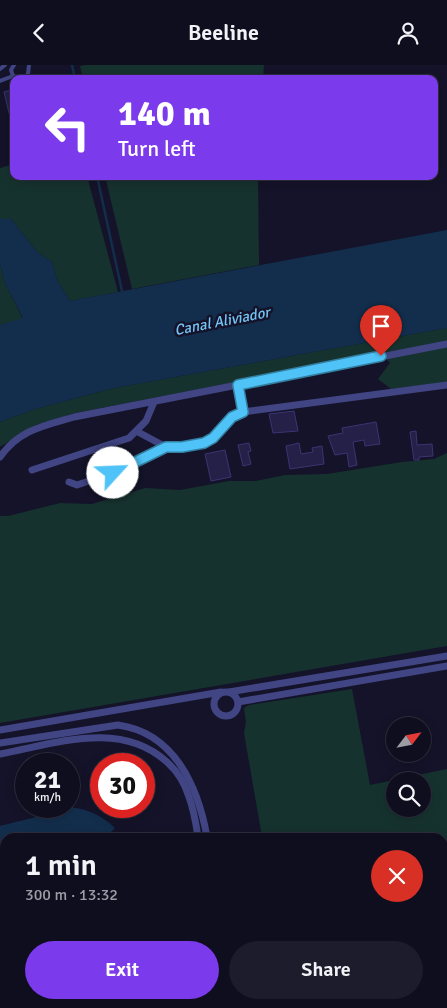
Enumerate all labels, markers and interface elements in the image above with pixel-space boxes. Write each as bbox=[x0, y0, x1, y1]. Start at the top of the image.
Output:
icon: back bbox=[25, 19, 53, 47]
text: Beeline bbox=[188, 19, 259, 46]
icon: person bbox=[394, 19, 422, 47]
text: 140 m bbox=[118, 92, 211, 135]
icon: left bbox=[35, 95, 100, 160]
text: Turn left bbox=[118, 135, 196, 162]
water label: Canal Aliviador bbox=[173, 302, 274, 339]
pin bbox=[360, 305, 402, 356]
icon: arrive bbox=[367, 312, 395, 340]
position arrow bbox=[86, 446, 138, 498]
north arrow bbox=[386, 717, 431, 763]
map controls bbox=[386, 717, 431, 817]
speed limit sign: 30 bbox=[90, 753, 155, 818]
text: 21 bbox=[34, 764, 61, 795]
button: search bbox=[386, 772, 431, 817]
text: km/h bbox=[34, 790, 61, 805]
text: 1 min bbox=[25, 847, 97, 884]
button: close bbox=[371, 850, 423, 902]
text: 300 m · 13:32 bbox=[25, 885, 118, 905]
button: Exit bbox=[25, 941, 219, 999]
button: Share bbox=[229, 941, 423, 999]

